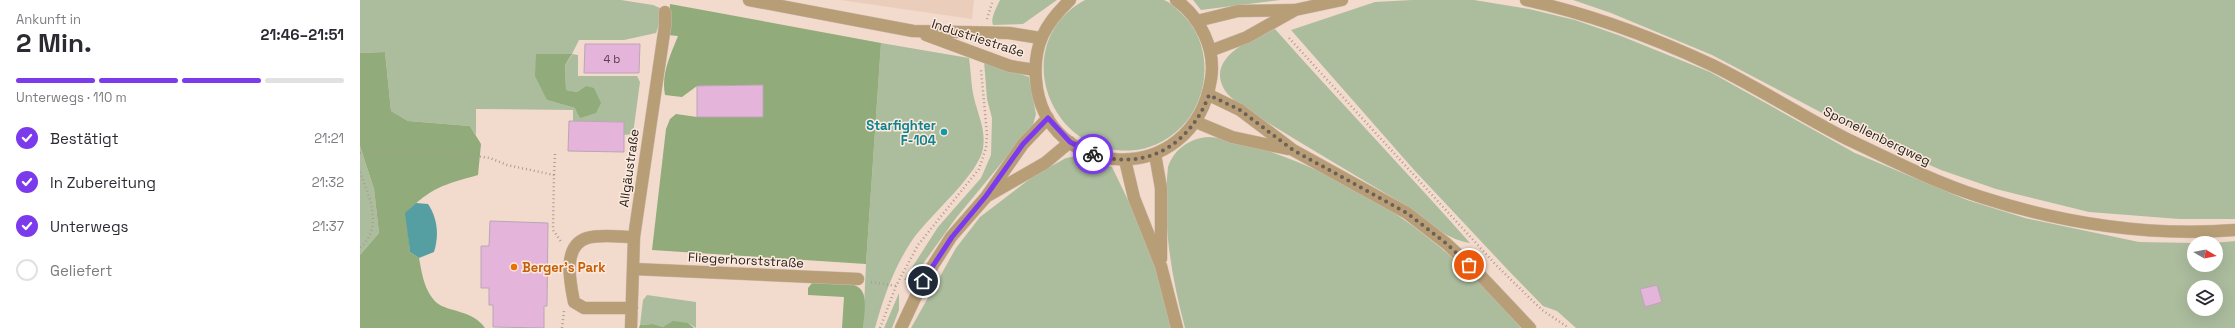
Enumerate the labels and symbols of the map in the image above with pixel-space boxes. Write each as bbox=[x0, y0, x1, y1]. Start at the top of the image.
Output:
street label: Industriestraße bbox=[929, 15, 1027, 61]
house number: 4 b bbox=[604, 52, 620, 66]
street label: Sponellenbergweg bbox=[1820, 103, 1934, 169]
place label: Starfighter F-104 bbox=[866, 117, 936, 149]
marker: Starfighter F-104 bbox=[939, 127, 949, 137]
street label: Allgäustraße bbox=[615, 128, 643, 208]
courier bbox=[1073, 134, 1113, 174]
north arrow bbox=[2187, 236, 2223, 272]
street label: Fliegerhorststraße bbox=[688, 248, 804, 272]
pin bbox=[1452, 248, 1486, 282]
place label: Berger's Park bbox=[522, 259, 606, 276]
marker: Berger's Park bbox=[509, 262, 519, 272]
pin bbox=[906, 264, 940, 298]

